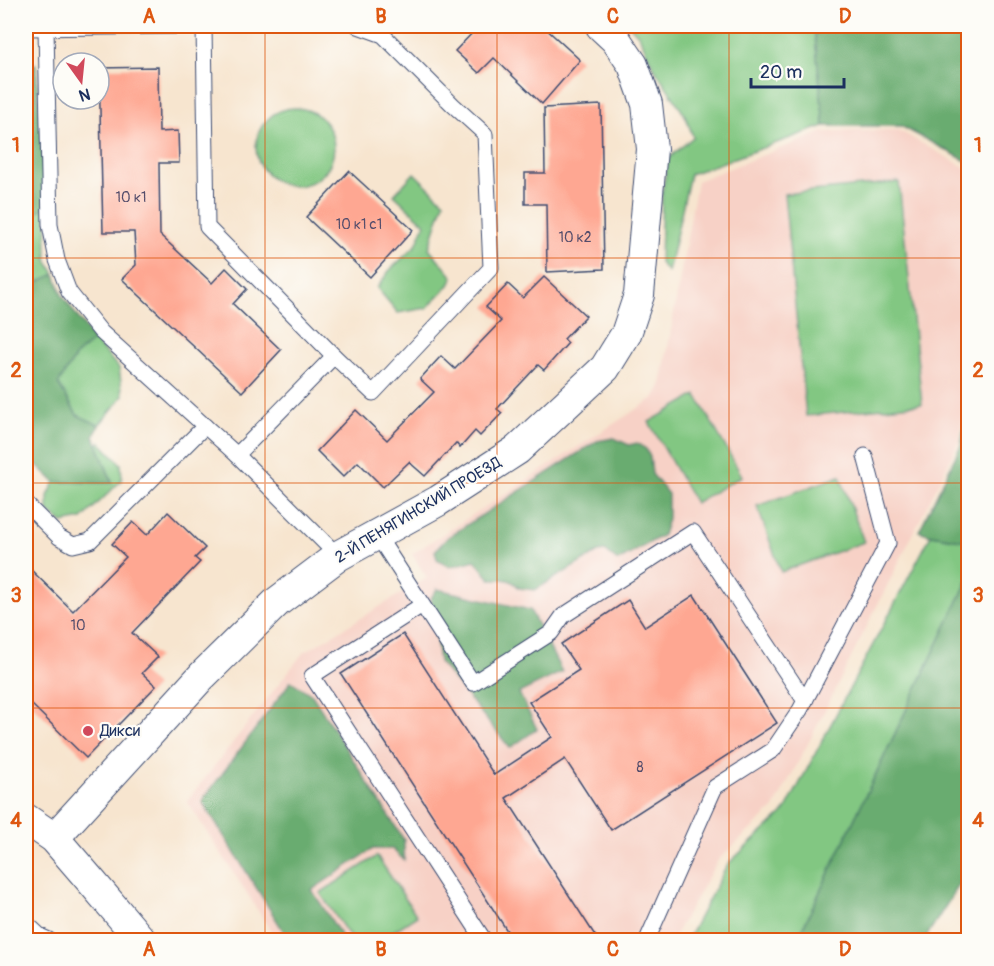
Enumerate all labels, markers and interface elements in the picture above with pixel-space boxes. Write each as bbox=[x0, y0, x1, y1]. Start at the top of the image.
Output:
text: A bbox=[143, 4, 156, 29]
text: B bbox=[375, 4, 387, 29]
text: C bbox=[607, 4, 619, 29]
text: D bbox=[839, 4, 852, 29]
north arrow bbox=[51, 51, 111, 111]
scale bar bbox=[751, 51, 844, 89]
text: 20 m bbox=[760, 61, 802, 84]
text: N bbox=[77, 83, 92, 106]
text: 1 bbox=[12, 133, 20, 158]
text: 1 bbox=[974, 133, 982, 158]
house number: 10 к1 bbox=[116, 189, 146, 206]
house number: 10 к1 с1 bbox=[336, 216, 382, 233]
house number: 10 к2 bbox=[558, 229, 592, 246]
text: 2 bbox=[10, 358, 22, 383]
text: 2 bbox=[972, 358, 984, 383]
street label: 2-Й ПЕНЯГИНСКИЙ ПРОЕЗД bbox=[331, 452, 505, 568]
text: 3 bbox=[10, 583, 22, 608]
text: 3 bbox=[972, 583, 984, 608]
house number: 10 bbox=[70, 617, 86, 634]
place label: Дикси bbox=[99, 721, 140, 741]
marker: Дикси bbox=[81, 724, 95, 738]
house number: 8 bbox=[636, 759, 644, 776]
text: 4 bbox=[10, 808, 22, 833]
text: 4 bbox=[972, 808, 984, 833]
text: A bbox=[143, 937, 156, 962]
text: B bbox=[375, 937, 387, 962]
text: C bbox=[607, 937, 619, 962]
text: D bbox=[839, 937, 852, 962]

